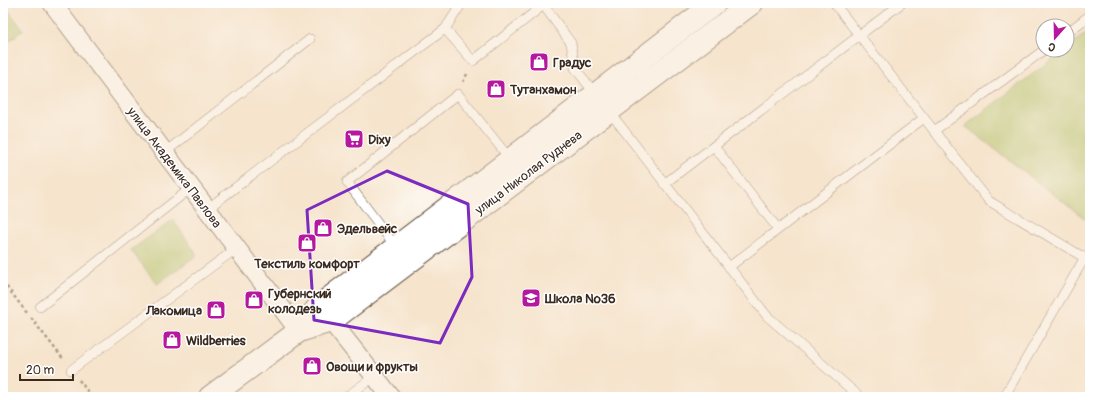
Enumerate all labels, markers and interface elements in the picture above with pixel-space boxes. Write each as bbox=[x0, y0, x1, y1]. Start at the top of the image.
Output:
north arrow bbox=[1035, 18, 1075, 58]
text: С bbox=[1046, 40, 1057, 54]
shop icon: Градус bbox=[528, 51, 550, 73]
place label: Градус bbox=[553, 55, 592, 71]
shop icon: Тутанхамон bbox=[485, 78, 507, 100]
place label: Тутанхамон bbox=[509, 82, 577, 98]
street label: улица Академика Павлова bbox=[123, 103, 225, 231]
street label: улица Николая Руднева bbox=[471, 127, 585, 219]
supermarket icon: Dixy bbox=[343, 128, 365, 150]
place label: Dixy bbox=[368, 132, 391, 148]
shop icon: Эдельвейс bbox=[312, 217, 334, 239]
place label: Эдельвейс bbox=[337, 221, 398, 237]
shop icon: Текстиль комфорт bbox=[296, 232, 318, 254]
place label: Текстиль комфорт bbox=[253, 256, 360, 272]
place label: Губернский колодезь bbox=[268, 286, 332, 317]
school or university icon: Школа №36 bbox=[520, 287, 542, 309]
shop icon: Губернский колодезь bbox=[243, 289, 265, 311]
place label: Школа №36 bbox=[544, 291, 616, 307]
shop icon: Лакомица bbox=[205, 299, 227, 321]
place label: Лакомица bbox=[145, 303, 202, 319]
shop icon: Wildberries bbox=[161, 329, 183, 351]
place label: Wildberries bbox=[186, 333, 246, 349]
shop icon: Овощи и фрукты bbox=[301, 355, 323, 377]
scale bar bbox=[20, 356, 73, 382]
place label: Овощи и фрукты bbox=[326, 359, 418, 375]
text: 20 m bbox=[26, 363, 55, 378]

